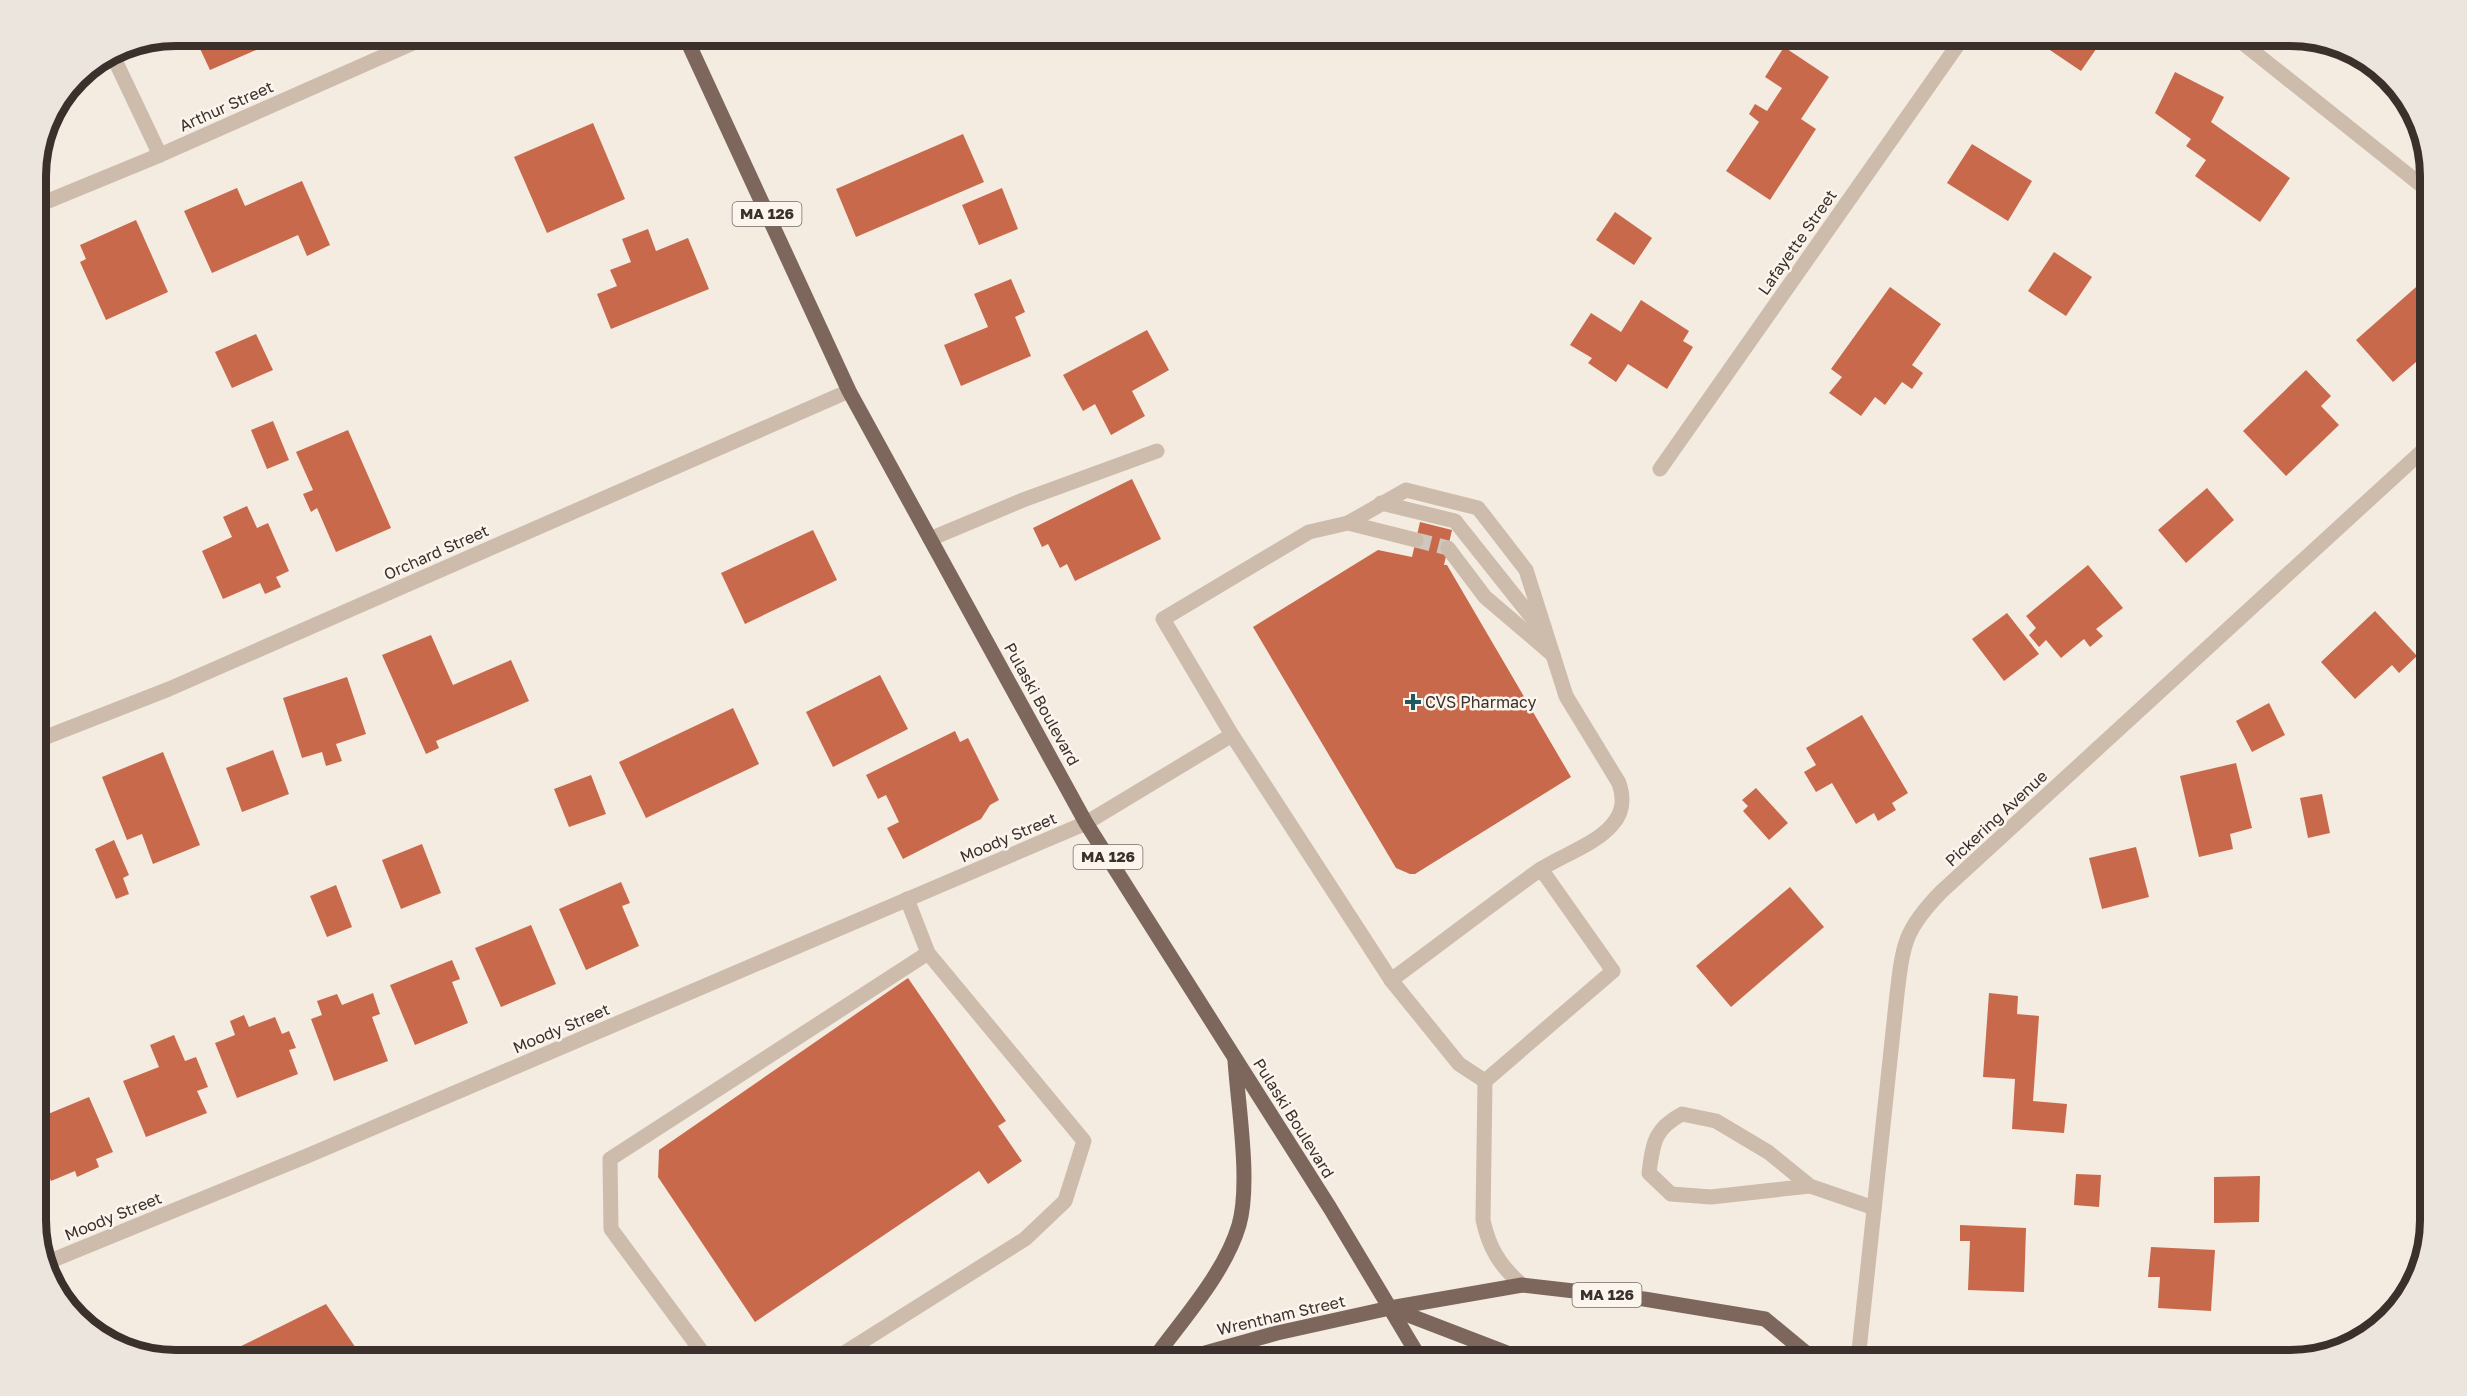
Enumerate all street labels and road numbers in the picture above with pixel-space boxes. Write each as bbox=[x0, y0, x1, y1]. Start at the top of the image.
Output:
street label: Arthur Street bbox=[176, 76, 276, 136]
street label: Lafayette Street bbox=[1753, 186, 1841, 298]
road number: MA 126 bbox=[732, 202, 801, 226]
street label: Orchard Street bbox=[380, 520, 492, 584]
street label: Pulaski Boulevard bbox=[1000, 639, 1084, 769]
street label: Pickering Avenue bbox=[1941, 766, 2051, 870]
street label: Moody Street bbox=[957, 808, 1059, 866]
road number: MA 126 bbox=[1074, 845, 1142, 869]
street label: Moody Street bbox=[510, 999, 612, 1057]
street label: Pulaski Boulevard bbox=[1249, 1054, 1339, 1182]
street label: Moody Street bbox=[61, 1187, 165, 1245]
road number: MA 126 bbox=[1572, 1283, 1642, 1307]
street label: Wrentham Street bbox=[1215, 1291, 1347, 1339]

